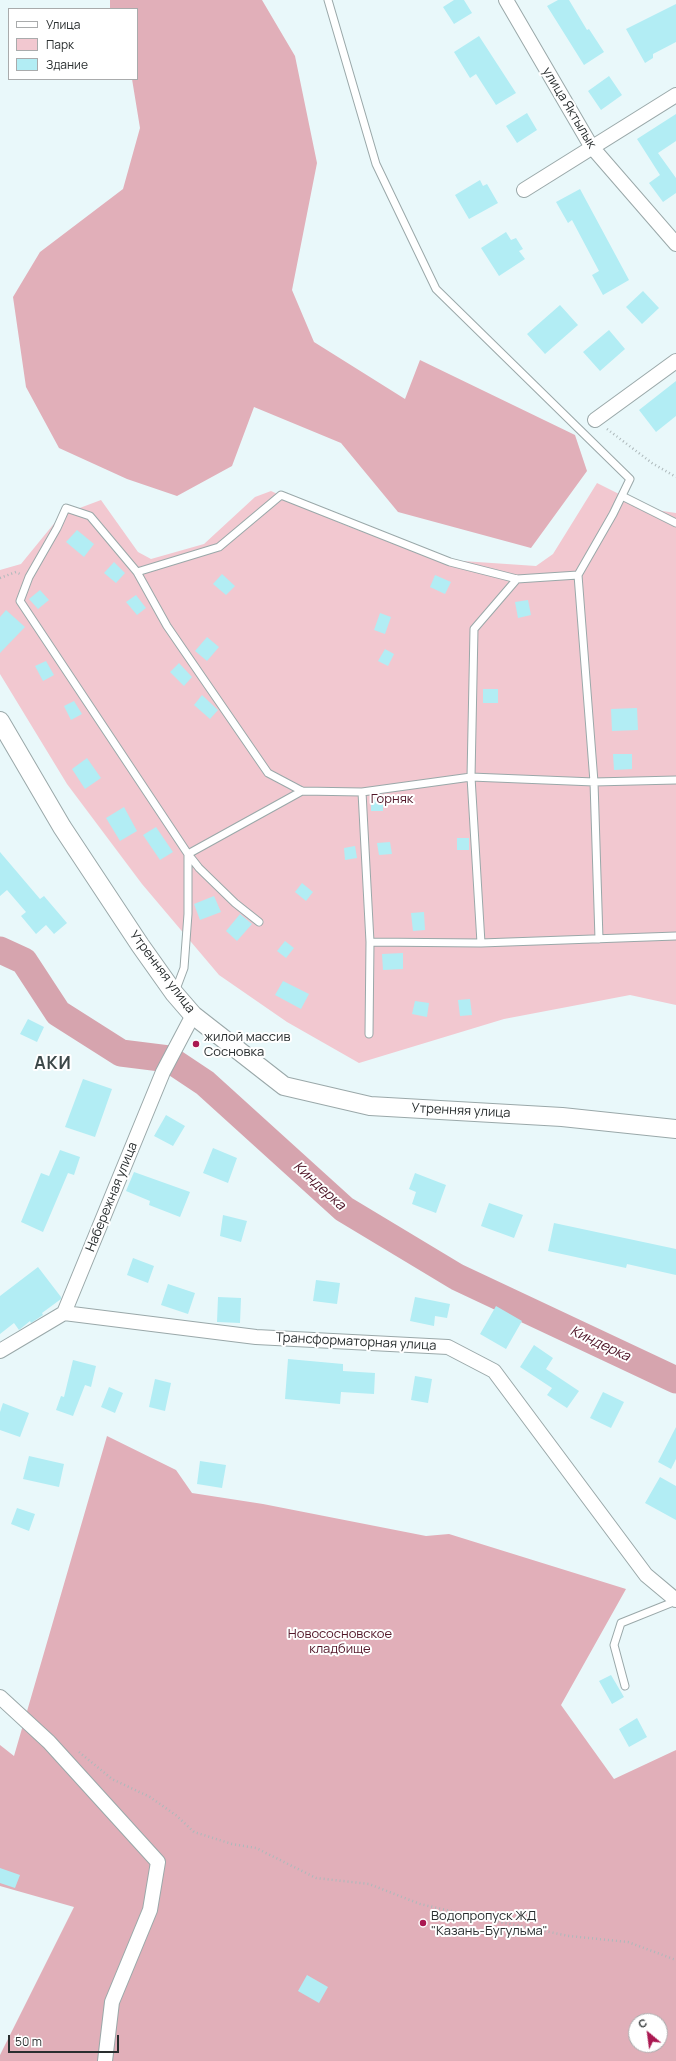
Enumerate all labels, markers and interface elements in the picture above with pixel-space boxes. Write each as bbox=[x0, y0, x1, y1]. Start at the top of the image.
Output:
legend bbox=[8, 8, 138, 80]
text: Улица bbox=[46, 16, 80, 33]
text: Парк bbox=[46, 36, 74, 53]
text: Здание bbox=[46, 56, 88, 73]
street label: улица Яктылык bbox=[539, 65, 599, 151]
park label: Горняк bbox=[371, 791, 413, 807]
street label: Утренняя улица bbox=[126, 928, 198, 1016]
place label: жилой массив Сосновка bbox=[204, 1029, 290, 1060]
marker: жилой массив Сосновка bbox=[191, 1039, 201, 1049]
district label: АКИ bbox=[34, 1054, 72, 1074]
street label: Утренняя улица bbox=[411, 1101, 511, 1121]
street label: Набережная улица bbox=[83, 1140, 141, 1254]
water label: Киндерка bbox=[290, 1158, 348, 1214]
water label: Киндерка bbox=[567, 1323, 633, 1365]
street label: Трансформаторная улица bbox=[275, 1330, 437, 1354]
park label: Новососновское кладбище bbox=[288, 1626, 392, 1657]
place label: Водопропуск ЖД "Казань-Бугульма" bbox=[431, 1908, 548, 1939]
marker: Водопропуск ЖД "Казань-Бугульма" bbox=[418, 1918, 428, 1928]
north arrow bbox=[628, 2013, 668, 2053]
text: С bbox=[635, 2014, 650, 2031]
scale bar bbox=[10, 2027, 121, 2053]
text: 50 m bbox=[15, 2033, 42, 2050]

